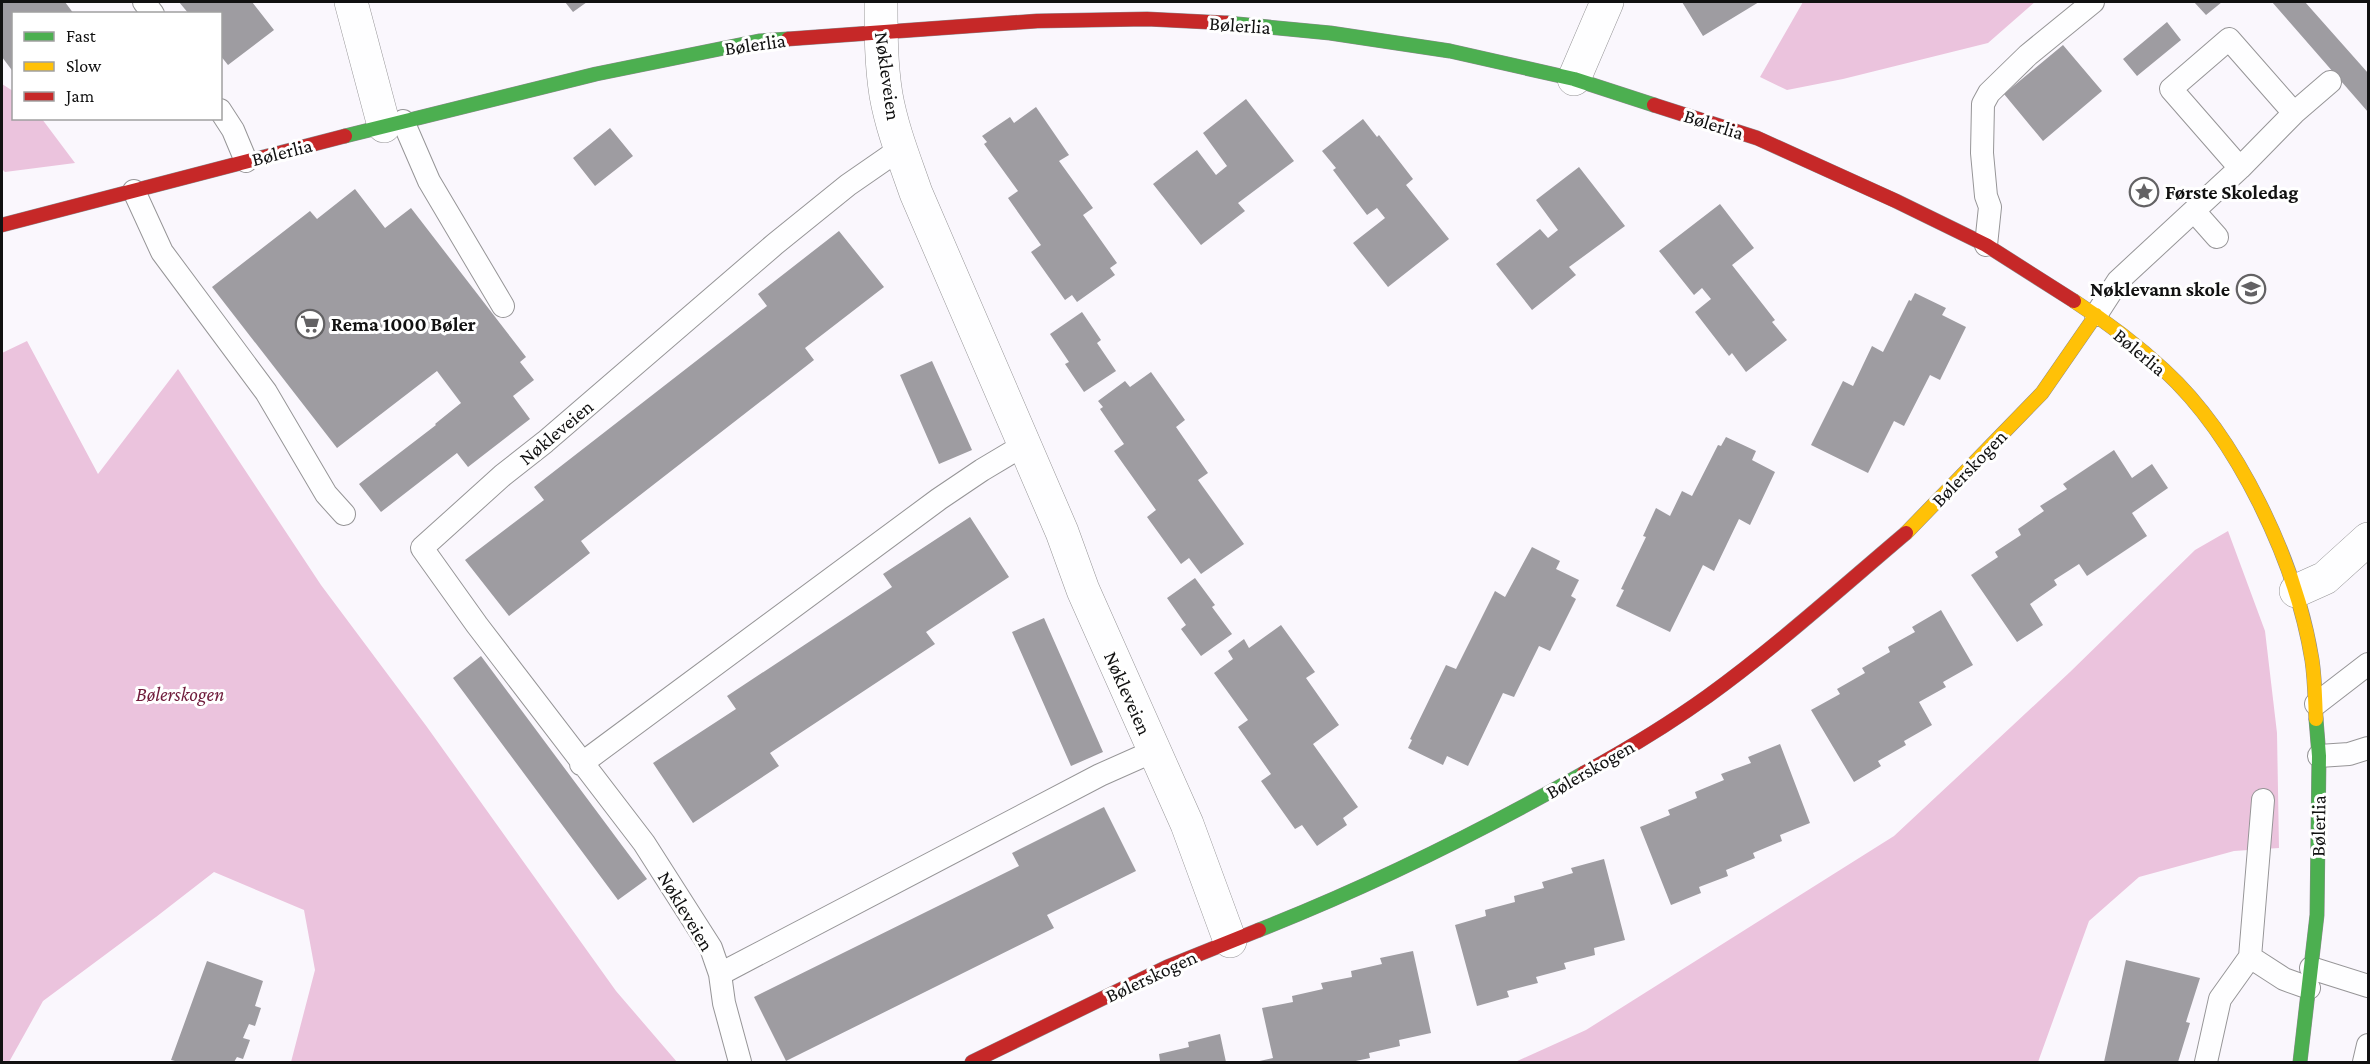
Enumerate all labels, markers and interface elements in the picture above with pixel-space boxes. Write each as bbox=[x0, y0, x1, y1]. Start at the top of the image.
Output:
legend bbox=[12, 12, 222, 120]
street label: Bølerlia bbox=[1208, 12, 1272, 38]
text: Fast bbox=[66, 26, 97, 46]
street label: Bølerlia bbox=[723, 29, 787, 59]
street label: Nøkleveien bbox=[871, 30, 905, 122]
text: Slow bbox=[66, 56, 102, 76]
text: Jam bbox=[64, 86, 95, 106]
street label: Bølerlia bbox=[1681, 104, 1747, 144]
street label: Bølerlia bbox=[249, 134, 315, 170]
place icon: Første Skoledag bbox=[2128, 176, 2160, 208]
place label: Første Skoledag bbox=[2165, 181, 2298, 203]
school or university icon: Nøklevann skole bbox=[2235, 273, 2267, 305]
place label: Nøklevann skole bbox=[2090, 278, 2230, 300]
supermarket icon: Rema 1000 Bøler bbox=[294, 308, 326, 340]
place label: Rema 1000 Bøler bbox=[331, 313, 476, 335]
street label: Bølerlia bbox=[2109, 324, 2171, 380]
street label: Nøkleveien bbox=[515, 395, 597, 469]
street label: Bølerskogen bbox=[1927, 425, 2012, 512]
street label: Nøkleveien bbox=[1100, 648, 1156, 738]
park label: Bølerskogen bbox=[136, 683, 224, 706]
street label: Bølerskogen bbox=[1542, 735, 1639, 804]
street label: Bølerlia bbox=[2306, 795, 2330, 857]
street label: Nøkleveien bbox=[654, 867, 719, 955]
street label: Bølerskogen bbox=[1102, 945, 1201, 1008]

